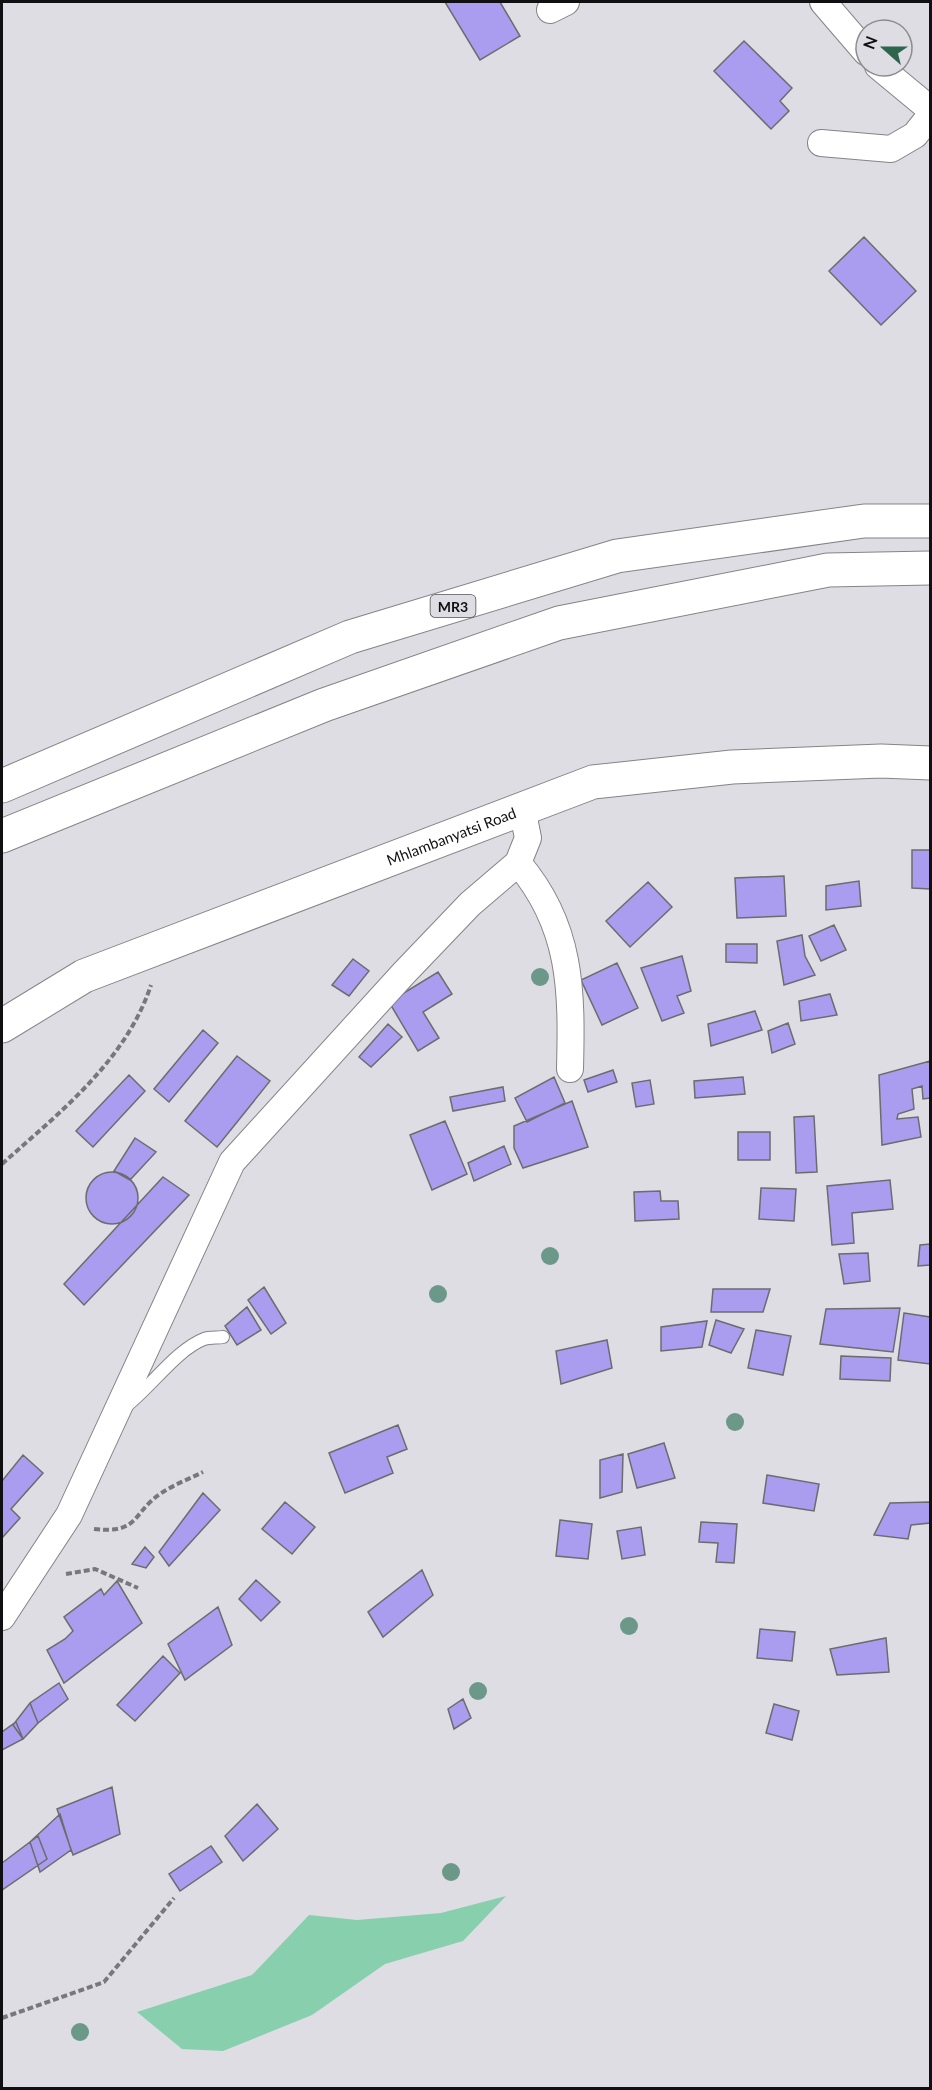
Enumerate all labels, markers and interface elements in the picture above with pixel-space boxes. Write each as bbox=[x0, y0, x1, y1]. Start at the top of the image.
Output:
north arrow bbox=[854, 18, 914, 78]
text: N bbox=[858, 33, 881, 52]
road number: MR3 bbox=[430, 595, 476, 617]
street label: Mhlambanyatsi Road bbox=[384, 803, 519, 869]

